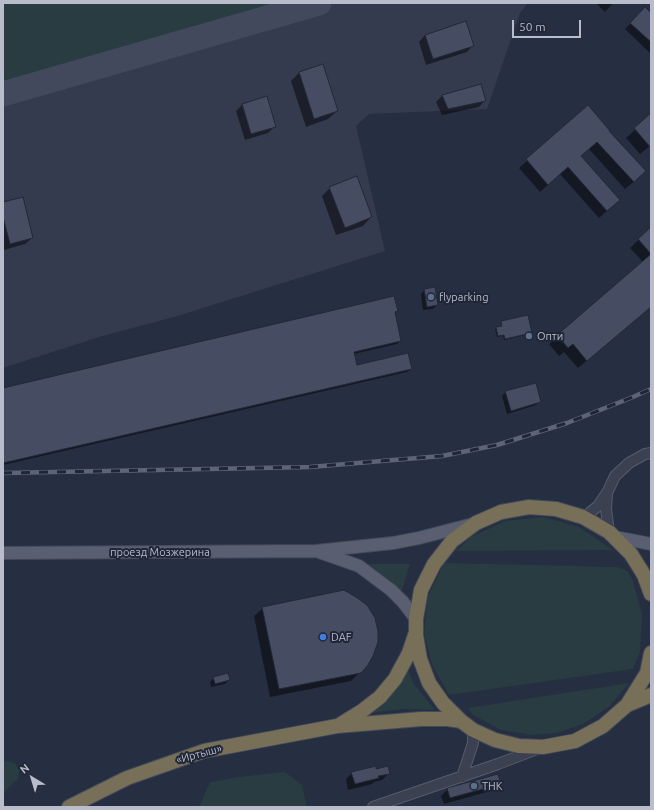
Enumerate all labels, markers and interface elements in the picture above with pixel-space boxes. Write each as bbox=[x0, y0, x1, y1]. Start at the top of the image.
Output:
scale bar bbox=[514, 12, 583, 38]
text: 50 m bbox=[519, 20, 546, 33]
place label: flyparking bbox=[439, 290, 488, 304]
marker: flyparking bbox=[426, 292, 436, 302]
place label: Опти bbox=[537, 329, 563, 343]
marker: Опти bbox=[524, 331, 534, 341]
street label: проезд Мозжерина bbox=[110, 545, 210, 559]
place label: DAF bbox=[331, 630, 352, 644]
marker: DAF bbox=[318, 632, 328, 642]
street label: «Иртыш» bbox=[175, 742, 223, 766]
north arrow bbox=[12, 758, 52, 798]
text: N bbox=[18, 761, 32, 776]
place label: ТНК bbox=[482, 779, 502, 793]
marker: ТНК bbox=[469, 781, 479, 791]

